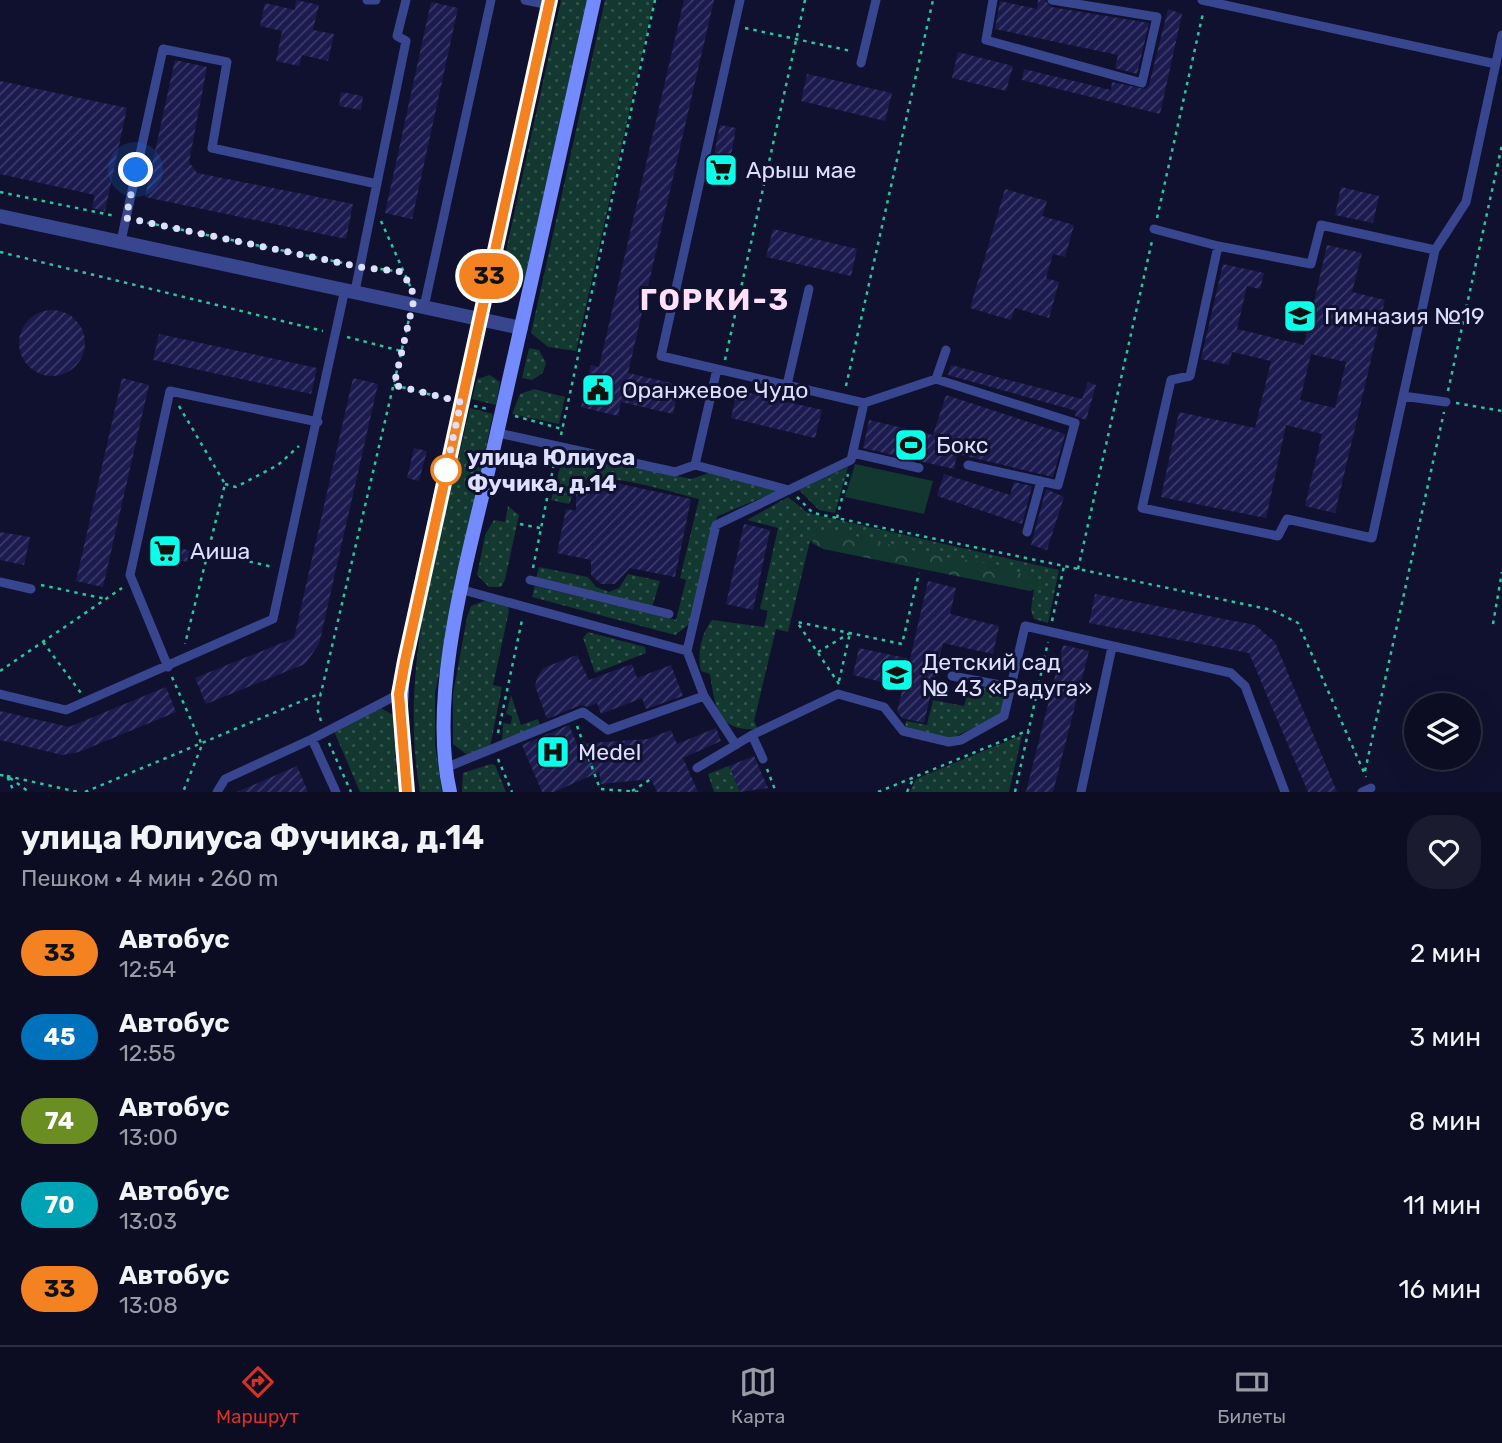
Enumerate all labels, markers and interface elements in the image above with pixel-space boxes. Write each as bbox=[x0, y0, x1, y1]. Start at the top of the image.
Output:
supermarket icon: Арыш мае bbox=[702, 151, 740, 189]
your location bbox=[118, 152, 153, 187]
place label: Арыш мае bbox=[746, 156, 856, 184]
line badge: 33 bbox=[458, 253, 520, 299]
text: 33 bbox=[473, 262, 505, 290]
district label: ГОРКИ-3 bbox=[640, 282, 790, 318]
school or university icon: Гимназия №19 bbox=[1281, 297, 1319, 335]
place label: Гимназия №19 bbox=[1324, 302, 1485, 330]
public building icon: Оранжевое Чудо bbox=[579, 371, 617, 409]
place label: Оранжевое Чудо bbox=[622, 376, 809, 404]
sports icon: Бокс bbox=[892, 426, 930, 464]
place label: Бокс bbox=[936, 431, 988, 459]
place label: улица Юлиуса Фучика, д.14 bbox=[467, 443, 635, 497]
marker: улица Юлиуса Фучика, д.14 bbox=[431, 455, 461, 485]
supermarket icon: Аиша bbox=[146, 532, 184, 570]
place label: Аиша bbox=[190, 537, 250, 565]
place label: Детский сад № 43 «Радуга» bbox=[922, 648, 1092, 702]
school or university icon: Детский сад № 43 «Радуга» bbox=[878, 656, 916, 694]
map controls bbox=[1404, 693, 1481, 770]
button: layers bbox=[1404, 693, 1481, 770]
hospital icon: Medel bbox=[534, 733, 572, 771]
place label: Medel bbox=[578, 738, 641, 766]
button: heart bbox=[1407, 815, 1481, 889]
text: улица Юлиуса Фучика, д.14 bbox=[21, 818, 484, 857]
text: Пешком · 4 мин · 260 m bbox=[21, 864, 278, 892]
text: Автобус bbox=[119, 924, 230, 955]
text: 2 мин bbox=[1410, 938, 1481, 969]
text: 33 bbox=[44, 939, 75, 967]
text: 12:54 bbox=[119, 955, 176, 983]
text: Автобус bbox=[119, 1008, 230, 1039]
text: 3 мин bbox=[1410, 1022, 1481, 1053]
text: 45 bbox=[44, 1023, 75, 1051]
text: 12:55 bbox=[119, 1039, 176, 1067]
text: Автобус bbox=[119, 1092, 230, 1123]
text: 8 мин bbox=[1409, 1106, 1481, 1137]
text: 74 bbox=[45, 1107, 74, 1135]
text: 13:00 bbox=[119, 1123, 178, 1151]
text: Автобус bbox=[119, 1176, 230, 1207]
text: 11 мин bbox=[1403, 1190, 1481, 1221]
text: 70 bbox=[44, 1191, 75, 1219]
text: 13:03 bbox=[119, 1207, 177, 1235]
text: Автобус bbox=[119, 1260, 230, 1291]
text: 16 мин bbox=[1398, 1274, 1481, 1305]
text: 33 bbox=[44, 1275, 75, 1303]
text: 13:08 bbox=[119, 1291, 178, 1319]
tab: Маршрут bbox=[216, 1363, 299, 1428]
tab: Карта bbox=[731, 1363, 785, 1428]
tab: Билеты bbox=[1217, 1363, 1286, 1428]

